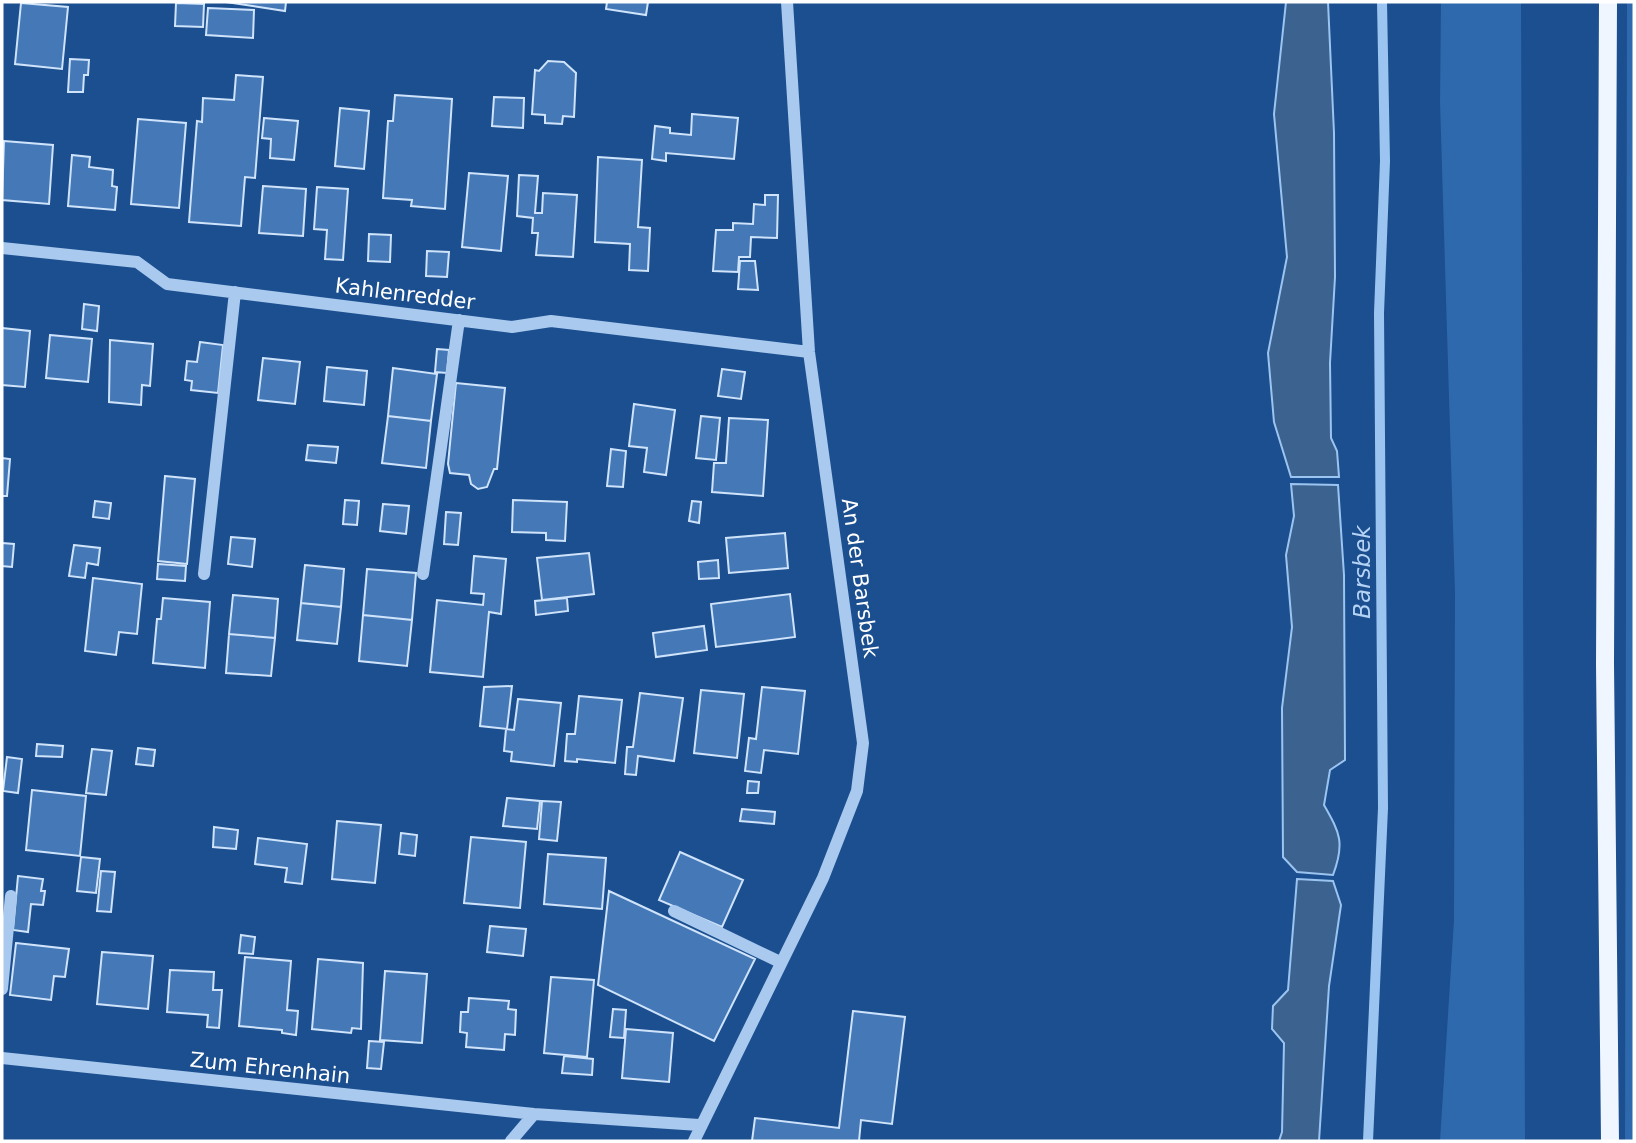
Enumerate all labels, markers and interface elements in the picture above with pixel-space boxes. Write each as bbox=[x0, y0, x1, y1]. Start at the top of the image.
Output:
street label: Kahlenredder bbox=[334, 274, 477, 315]
street label: An der Barsbek bbox=[837, 497, 883, 660]
water label: Barsbek bbox=[1349, 524, 1375, 619]
street label: Zum Ehrenhain bbox=[189, 1048, 351, 1088]

